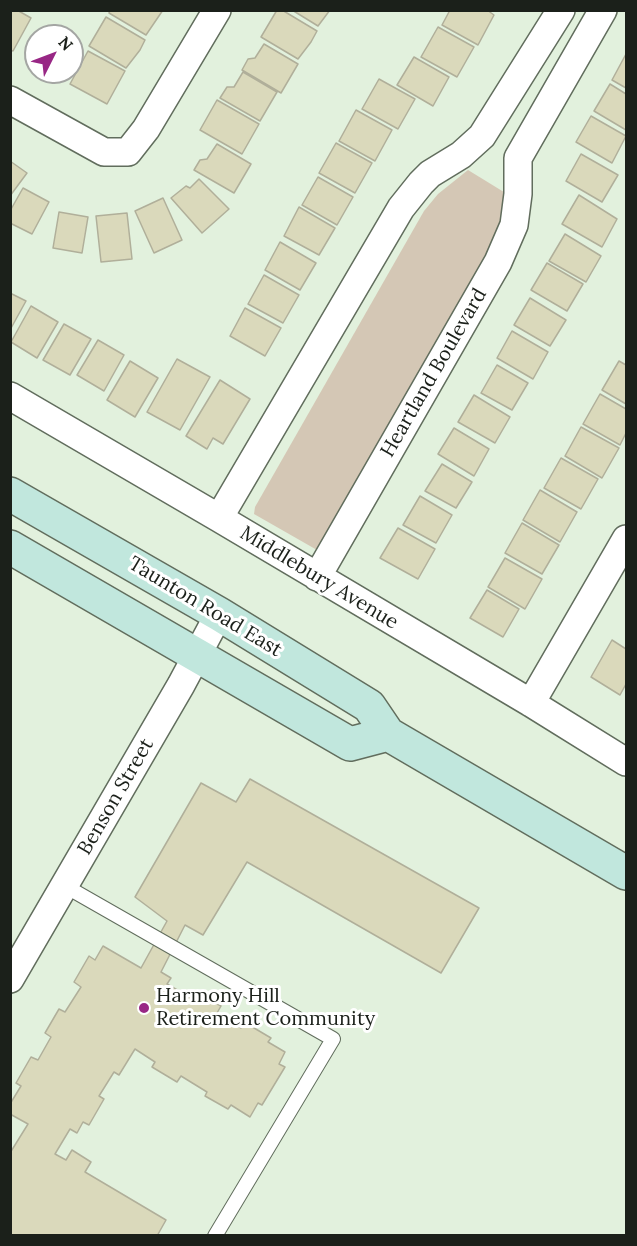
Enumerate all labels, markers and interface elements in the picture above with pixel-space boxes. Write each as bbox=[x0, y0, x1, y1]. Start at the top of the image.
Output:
north arrow bbox=[24, 24, 84, 84]
text: N bbox=[54, 32, 77, 55]
street label: Heartland Boulevard bbox=[376, 284, 492, 462]
street label: Middlebury Avenue bbox=[235, 521, 403, 635]
street label: Taunton Road East bbox=[124, 552, 286, 662]
street label: Benson Street bbox=[73, 735, 159, 859]
place label: Harmony Hill Retirement Community bbox=[156, 984, 375, 1031]
marker: Harmony Hill Retirement Community bbox=[137, 1001, 151, 1015]

